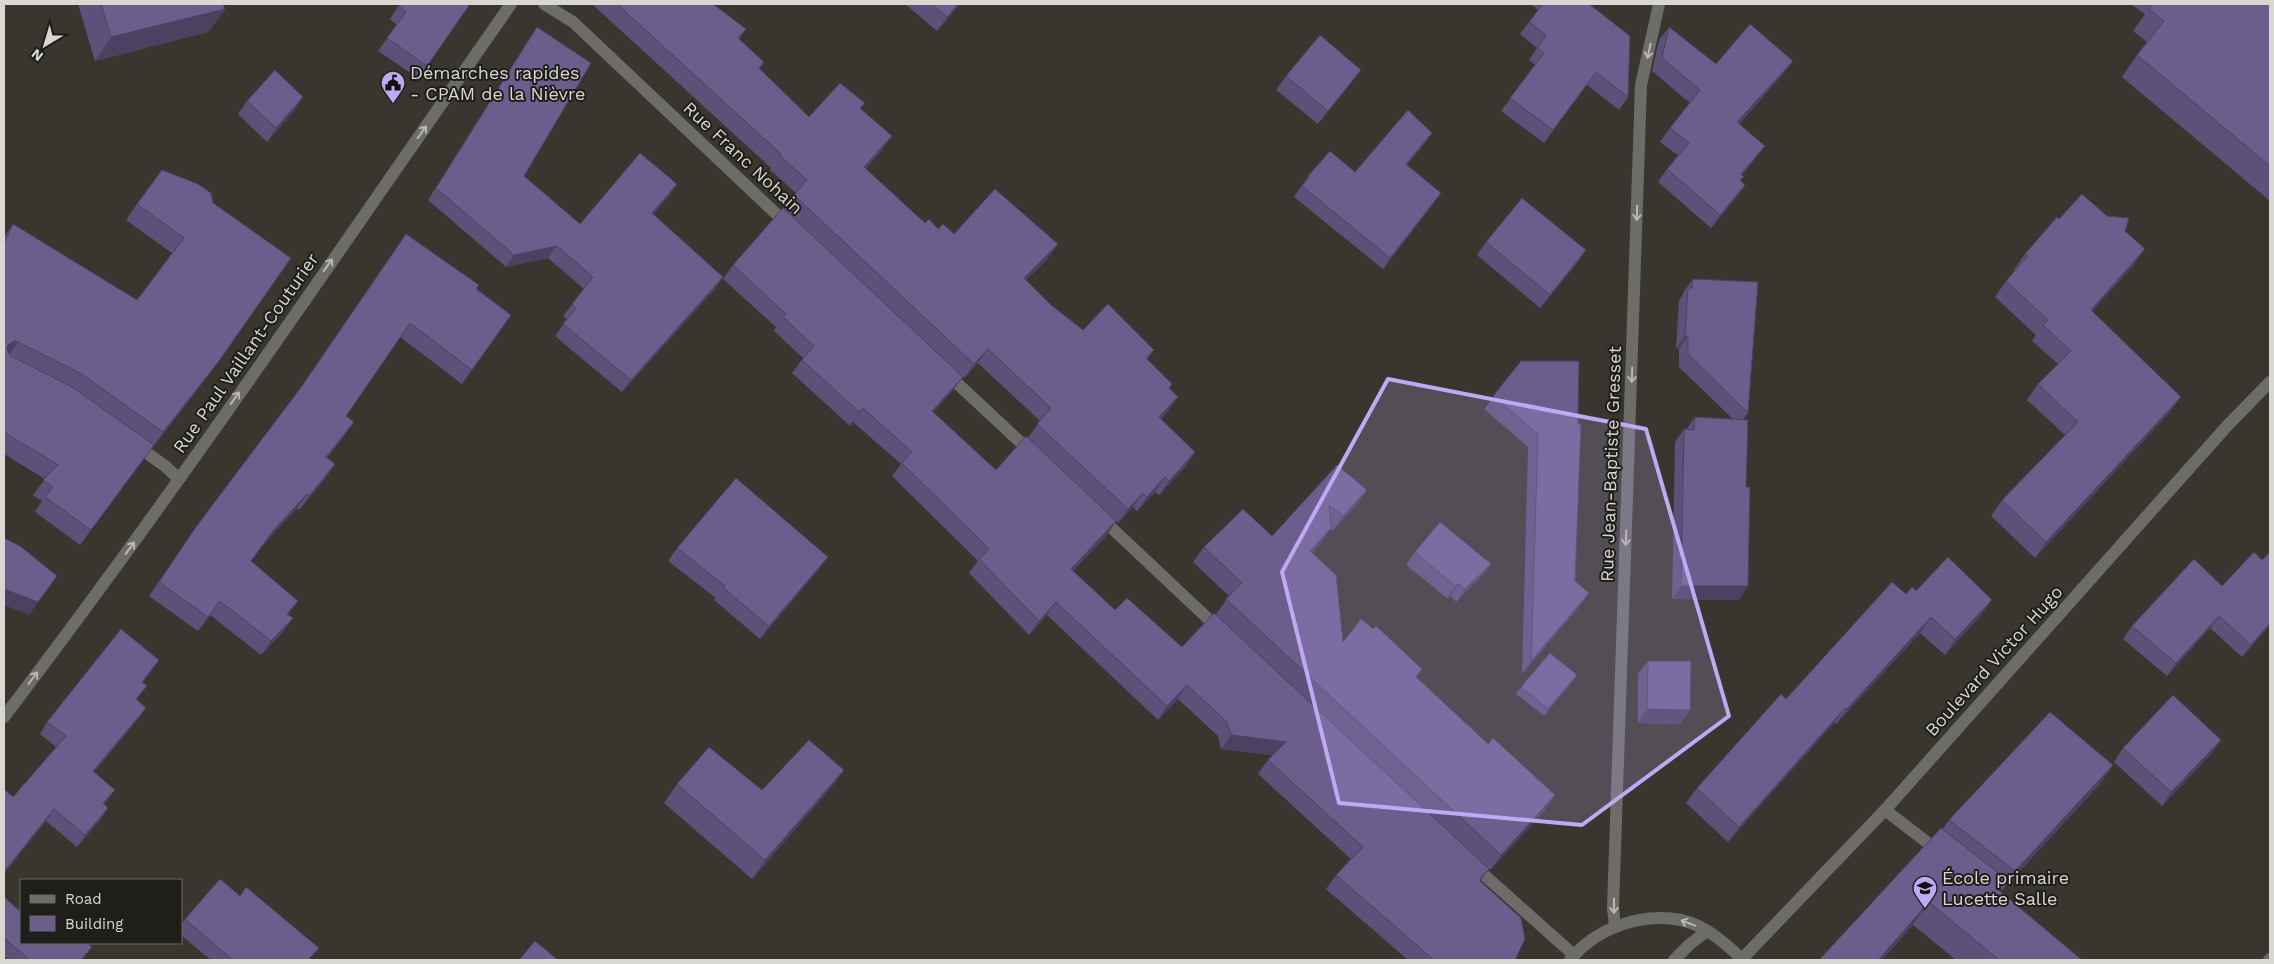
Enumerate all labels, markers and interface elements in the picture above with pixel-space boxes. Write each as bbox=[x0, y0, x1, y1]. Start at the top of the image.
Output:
north arrow bbox=[20, 20, 70, 70]
one-way arrow bbox=[1644, 43, 1653, 59]
text: N bbox=[28, 46, 46, 65]
place label: Démarches rapides - CPAM de la Nièvre bbox=[410, 62, 585, 104]
public building icon: Démarches rapides - CPAM de la Nièvre bbox=[380, 70, 406, 104]
street label: Rue Franc Nohain bbox=[679, 97, 807, 218]
one-way arrow bbox=[416, 126, 427, 139]
one-way arrow bbox=[1632, 204, 1642, 221]
street label: Rue Paul Vaillant-Couturier bbox=[168, 249, 323, 457]
one-way arrow bbox=[323, 258, 333, 272]
street label: Rue Jean-Baptiste Gresset bbox=[1596, 345, 1625, 582]
one-way arrow bbox=[1627, 367, 1636, 383]
one-way arrow bbox=[230, 391, 240, 405]
one-way arrow bbox=[1622, 530, 1631, 546]
one-way arrow bbox=[125, 541, 135, 555]
street label: Boulevard Victor Hugo bbox=[1921, 581, 2067, 740]
one-way arrow bbox=[28, 672, 39, 685]
place label: École primaire Lucette Salle bbox=[1942, 867, 2069, 909]
school or university icon: École primaire Lucette Salle bbox=[1912, 875, 1938, 909]
legend bbox=[20, 879, 182, 944]
text: Road bbox=[65, 890, 102, 908]
one-way arrow bbox=[1609, 898, 1619, 914]
text: Building bbox=[65, 915, 123, 933]
one-way arrow bbox=[1680, 918, 1696, 927]

